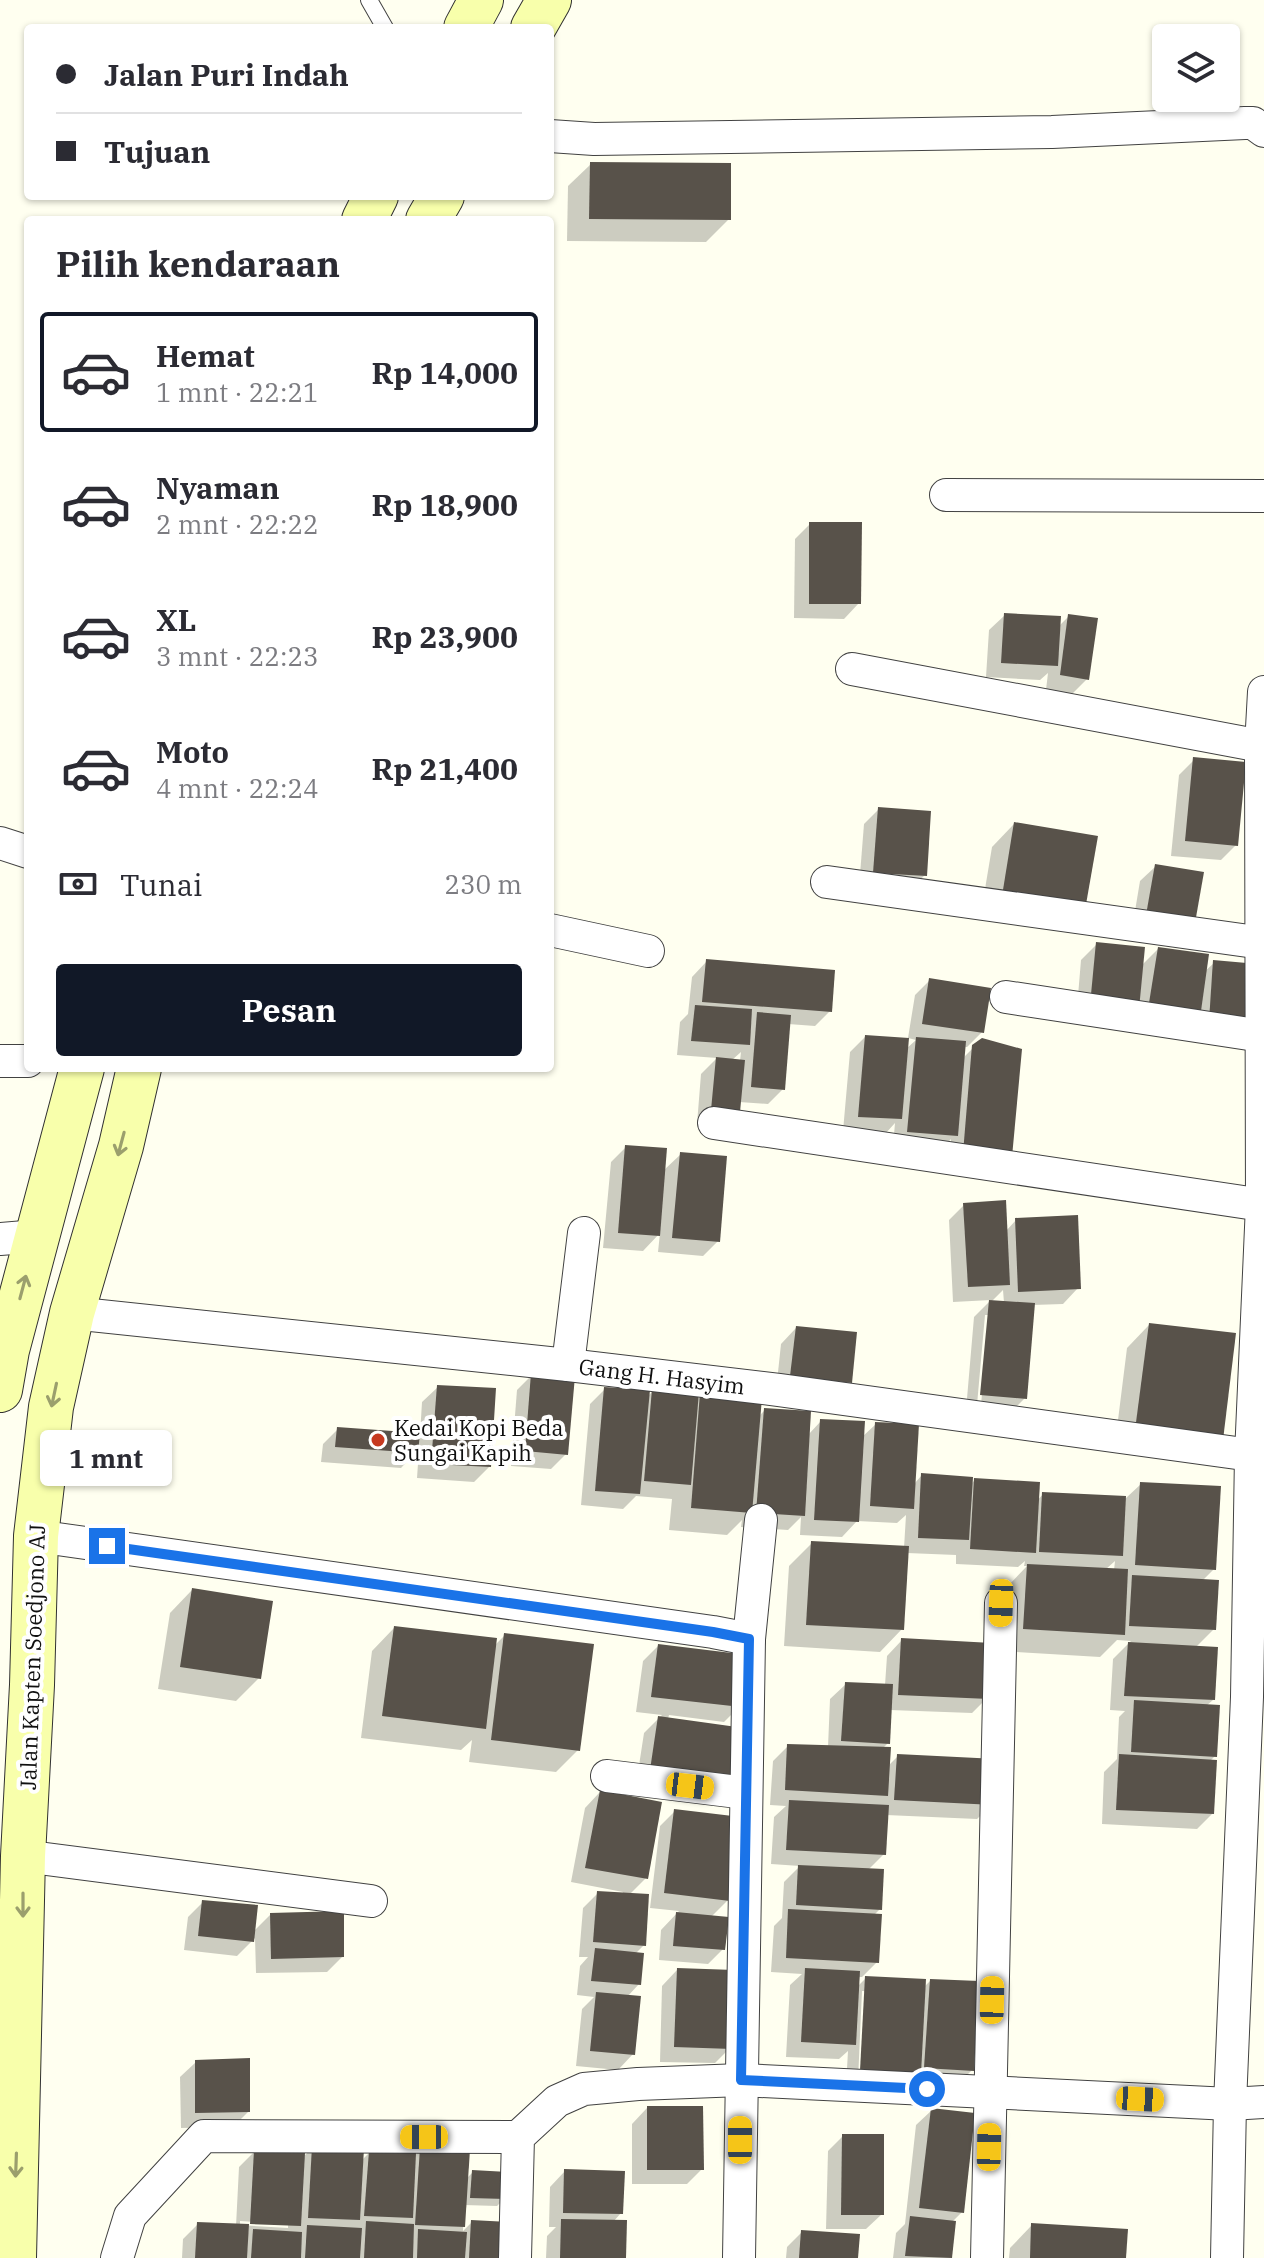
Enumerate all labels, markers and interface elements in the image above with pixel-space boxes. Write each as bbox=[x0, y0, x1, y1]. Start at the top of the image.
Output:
map controls bbox=[1152, 24, 1240, 112]
button: layers bbox=[1152, 24, 1240, 112]
text: Jalan Puri Indah bbox=[104, 55, 349, 94]
text: Tujuan bbox=[104, 132, 210, 171]
text: Pilih kendaraan bbox=[56, 240, 340, 287]
icon: car bbox=[60, 336, 132, 408]
text: Hemat bbox=[156, 336, 255, 375]
text: Rp 14,000 bbox=[372, 353, 518, 392]
text: 1 mnt · 22:21 bbox=[156, 375, 319, 409]
icon: car bbox=[60, 468, 132, 540]
text: Nyaman bbox=[156, 468, 280, 507]
text: Rp 18,900 bbox=[372, 485, 518, 524]
text: 2 mnt · 22:22 bbox=[156, 507, 319, 541]
icon: car bbox=[60, 600, 132, 672]
text: XL bbox=[156, 600, 196, 639]
text: Rp 23,900 bbox=[372, 617, 518, 656]
text: 3 mnt · 22:23 bbox=[156, 639, 319, 673]
icon: car bbox=[60, 732, 132, 804]
text: Moto bbox=[156, 732, 229, 771]
text: Rp 21,400 bbox=[372, 749, 518, 788]
text: 4 mnt · 22:24 bbox=[156, 771, 319, 805]
icon: cash bbox=[56, 862, 100, 906]
text: Tunai bbox=[120, 865, 203, 904]
text: 230 m bbox=[444, 867, 522, 901]
button: Pesan bbox=[56, 964, 522, 1056]
one-way arrow bbox=[113, 1130, 128, 1156]
one-way arrow bbox=[17, 1275, 32, 1300]
street label: Gang H. Hasyim bbox=[577, 1351, 747, 1401]
one-way arrow bbox=[46, 1382, 61, 1407]
place label: Kedai Kopi Beda Sungai Kapih bbox=[394, 1413, 564, 1467]
callout: 1 mnt bbox=[41, 1430, 173, 1486]
marker: Kedai Kopi Beda Sungai Kapih bbox=[369, 1431, 387, 1449]
text: 1 mnt bbox=[69, 1441, 143, 1475]
street label: Jalan Kapten Soedjono AJ bbox=[13, 1523, 51, 1791]
route end bbox=[89, 1528, 125, 1564]
car bbox=[988, 1579, 1014, 1627]
car bbox=[665, 1771, 715, 1801]
one-way arrow bbox=[15, 1891, 31, 1918]
car bbox=[980, 1976, 1004, 2024]
route start bbox=[909, 2071, 945, 2107]
car bbox=[1115, 2086, 1165, 2112]
car bbox=[728, 2116, 752, 2164]
car bbox=[977, 2123, 1001, 2171]
car bbox=[400, 2125, 448, 2149]
one-way arrow bbox=[9, 2151, 24, 2178]

